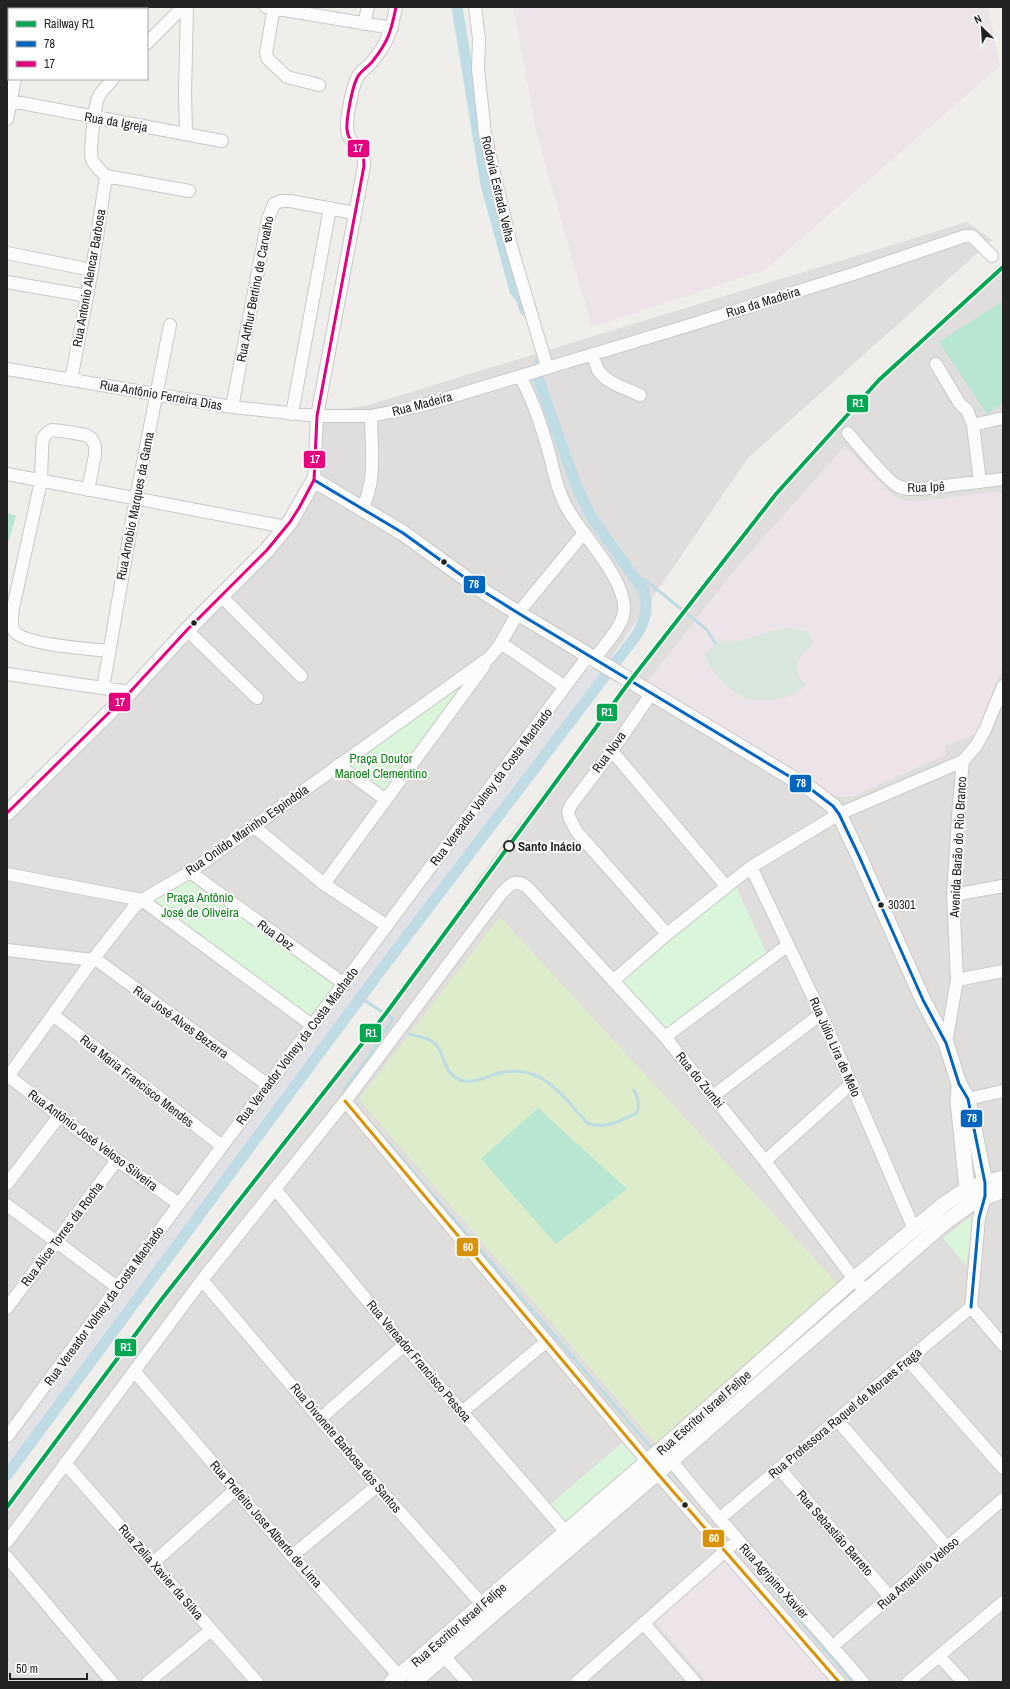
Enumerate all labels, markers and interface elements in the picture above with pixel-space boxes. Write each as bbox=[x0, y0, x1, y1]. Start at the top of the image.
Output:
legend bbox=[8, 8, 148, 80]
north arrow bbox=[962, 8, 1002, 48]
text: N bbox=[972, 11, 984, 27]
text: Railway R1 bbox=[44, 16, 95, 32]
text: 78 bbox=[44, 36, 55, 52]
text: 17 bbox=[44, 56, 55, 72]
street label: Rua da Igreja bbox=[83, 108, 149, 136]
street label: Rodovia Estrada Velha bbox=[477, 134, 519, 244]
line badge: 17 bbox=[347, 139, 370, 158]
text: 17 bbox=[353, 141, 363, 155]
street label: Rua Antonio Alencar Barbosa bbox=[68, 208, 110, 348]
street label: Rua Arthur Bertino de Carvalho bbox=[232, 214, 278, 364]
street label: Rua da Madeira bbox=[724, 283, 802, 321]
street label: Rua Antônio Ferreira Dias bbox=[99, 376, 223, 414]
street label: Rua Madeira bbox=[390, 388, 454, 420]
line badge: R1 bbox=[846, 394, 869, 413]
text: R1 bbox=[852, 396, 864, 410]
street label: Rua Arnobio Marques da Gama bbox=[112, 430, 158, 581]
line badge: 17 bbox=[303, 450, 326, 469]
text: 17 bbox=[310, 452, 320, 466]
street label: Rua Ipê bbox=[907, 478, 945, 496]
unlabelled marker bbox=[439, 557, 449, 567]
line badge: 78 bbox=[463, 575, 486, 594]
text: 78 bbox=[469, 577, 479, 591]
unlabelled marker bbox=[189, 618, 199, 628]
line badge: 17 bbox=[108, 692, 131, 712]
text: 17 bbox=[115, 695, 125, 709]
line badge: R1 bbox=[596, 703, 618, 722]
street label: Rua Vereador Volney da Costa Machado bbox=[426, 705, 556, 869]
text: R1 bbox=[601, 705, 613, 719]
street label: Rua Nova bbox=[588, 728, 630, 776]
park label: Praça Doutor Manoel Clementino bbox=[335, 750, 427, 782]
line badge: 78 bbox=[789, 774, 812, 793]
text: 78 bbox=[796, 776, 806, 790]
street label: Avenida Barão do Rio Branco bbox=[946, 776, 970, 919]
street label: Rua Onildo Marinho Espindola bbox=[182, 781, 312, 879]
place label: Santo Inácio bbox=[518, 838, 581, 855]
marker: Santo Inácio bbox=[503, 840, 515, 852]
park label: Praça Antônio José de Oliveira bbox=[161, 889, 239, 921]
place label: 30301 bbox=[888, 897, 916, 913]
marker: 30301 bbox=[876, 900, 886, 910]
street label: Rua Dez bbox=[254, 916, 298, 954]
street label: Rua Vereador Volney da Costa Machado bbox=[232, 964, 362, 1128]
street label: Rua José Alves Bezerra bbox=[130, 982, 232, 1062]
street label: Rua Júlio Lira de Melo bbox=[805, 995, 865, 1100]
line badge: R1 bbox=[359, 1023, 382, 1043]
text: R1 bbox=[365, 1026, 377, 1040]
street label: Rua Maria Francisco Mendes bbox=[76, 1031, 198, 1131]
street label: Rua do Zumbi bbox=[672, 1048, 728, 1112]
street label: Rua Antônio José Veloso Silveira bbox=[25, 1086, 161, 1194]
line badge: 78 bbox=[960, 1109, 983, 1128]
text: 78 bbox=[967, 1111, 977, 1125]
street label: Rua Alice Torres da Rocha bbox=[17, 1178, 107, 1290]
street label: Rua Vereador Volney da Costa Machado bbox=[40, 1223, 168, 1389]
line badge: 60 bbox=[456, 1237, 479, 1257]
text: 60 bbox=[463, 1240, 473, 1254]
street label: Rua Vereador Francisco Pessoa bbox=[363, 1297, 475, 1426]
line badge: R1 bbox=[114, 1338, 137, 1357]
text: R1 bbox=[120, 1340, 132, 1354]
street label: Rua Professora Raquel de Moraes Fraga bbox=[765, 1344, 925, 1482]
street label: Rua Escritor Israel Felipe bbox=[653, 1366, 754, 1459]
street label: Rua Divonete Barbosa dos Santos bbox=[287, 1380, 405, 1516]
street label: Rua Prefeito Jose Alberto de Lima bbox=[206, 1457, 326, 1591]
street label: Rua Sebastião Barreto bbox=[793, 1486, 877, 1580]
unlabelled marker bbox=[680, 1500, 690, 1510]
street label: Rua Zelia Xavier da Silva bbox=[115, 1521, 207, 1623]
line badge: 60 bbox=[702, 1529, 725, 1548]
text: 60 bbox=[709, 1531, 719, 1545]
street label: Rua Amaurílio Veloso bbox=[874, 1533, 962, 1613]
street label: Rua Agripino Xavier bbox=[736, 1540, 813, 1623]
street label: Rua Escritor Israel Felipe bbox=[407, 1579, 510, 1670]
scale bar bbox=[10, 1655, 87, 1681]
text: 50 m bbox=[16, 1661, 38, 1677]

